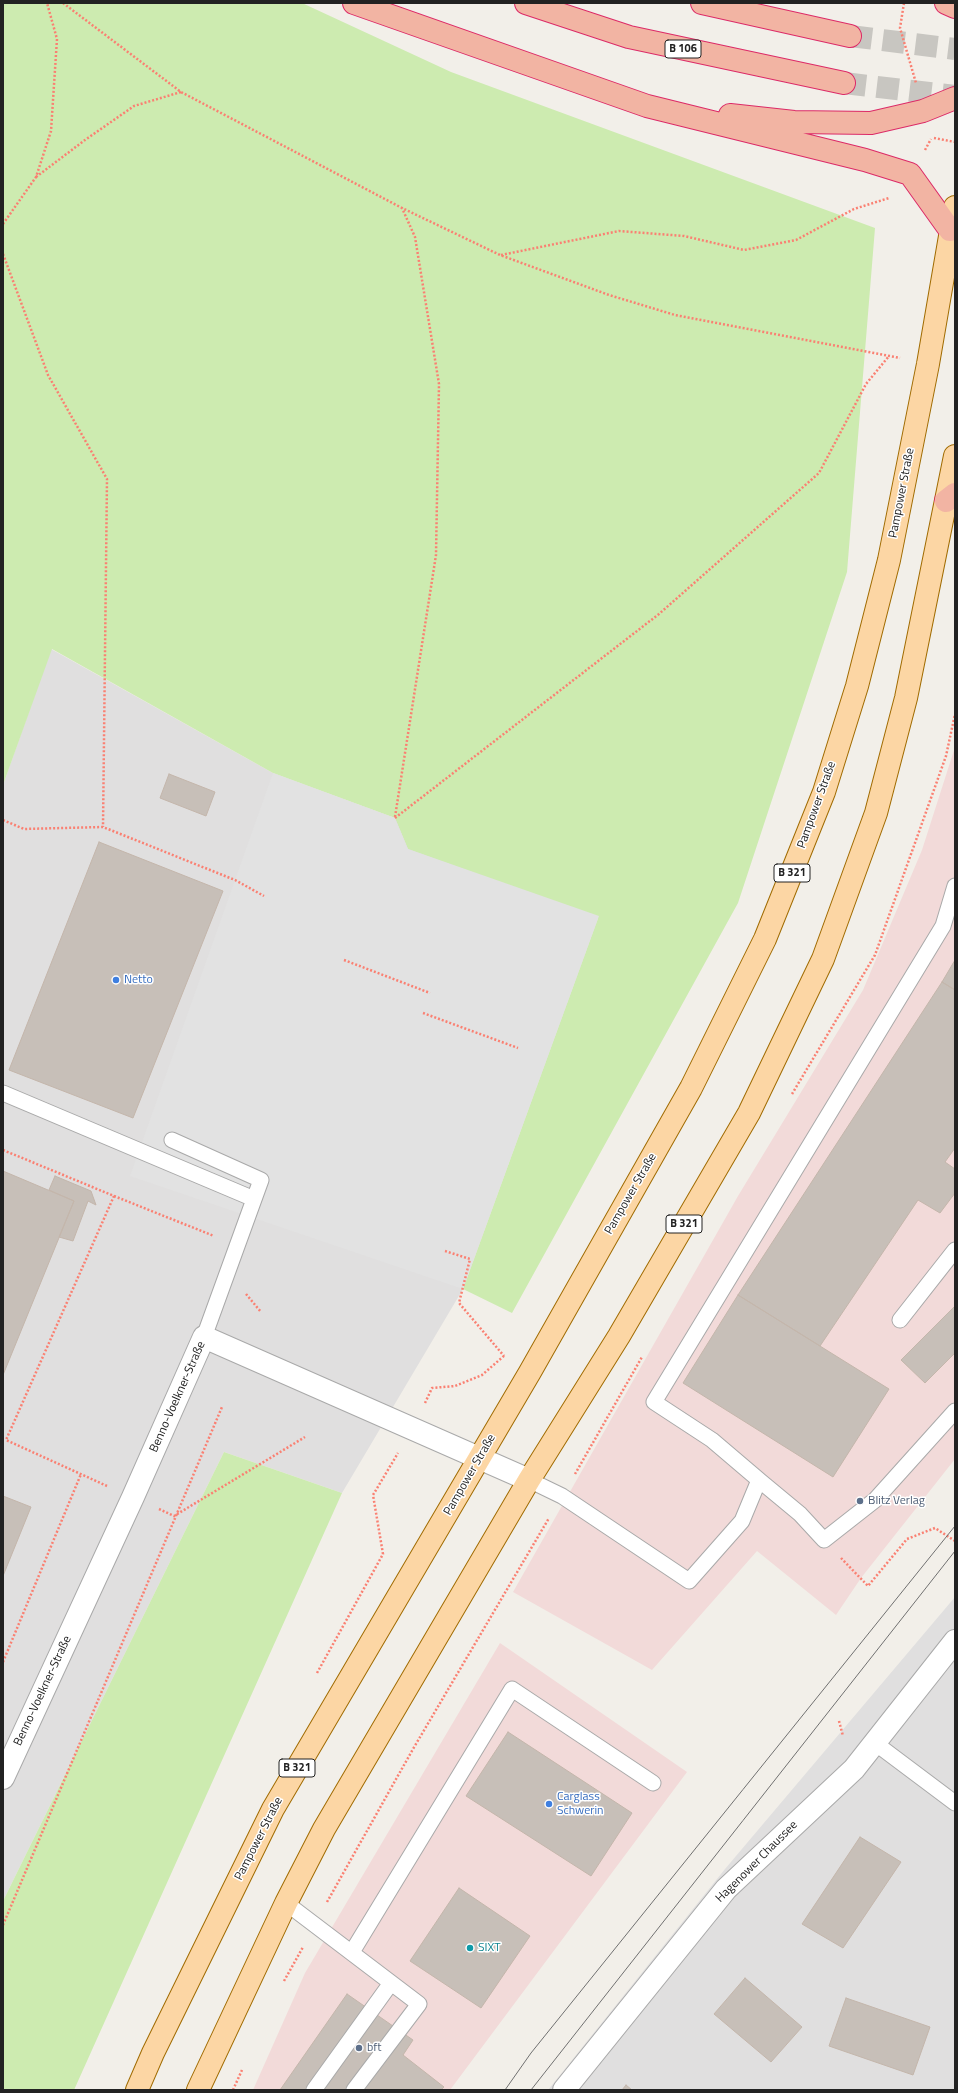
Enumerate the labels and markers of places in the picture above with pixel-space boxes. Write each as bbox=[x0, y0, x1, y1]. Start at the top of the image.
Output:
place label: Netto bbox=[124, 973, 153, 987]
marker: Netto bbox=[111, 975, 121, 985]
place label: Blitz Verlag bbox=[868, 1494, 925, 1508]
marker: Blitz Verlag bbox=[855, 1496, 865, 1506]
place label: Carglass Schwerin bbox=[557, 1790, 603, 1818]
marker: Carglass Schwerin bbox=[544, 1799, 554, 1809]
place label: SIXT bbox=[478, 1941, 500, 1955]
marker: SIXT bbox=[465, 1943, 475, 1953]
place label: bft bbox=[367, 2041, 381, 2055]
marker: bft bbox=[354, 2043, 364, 2053]

